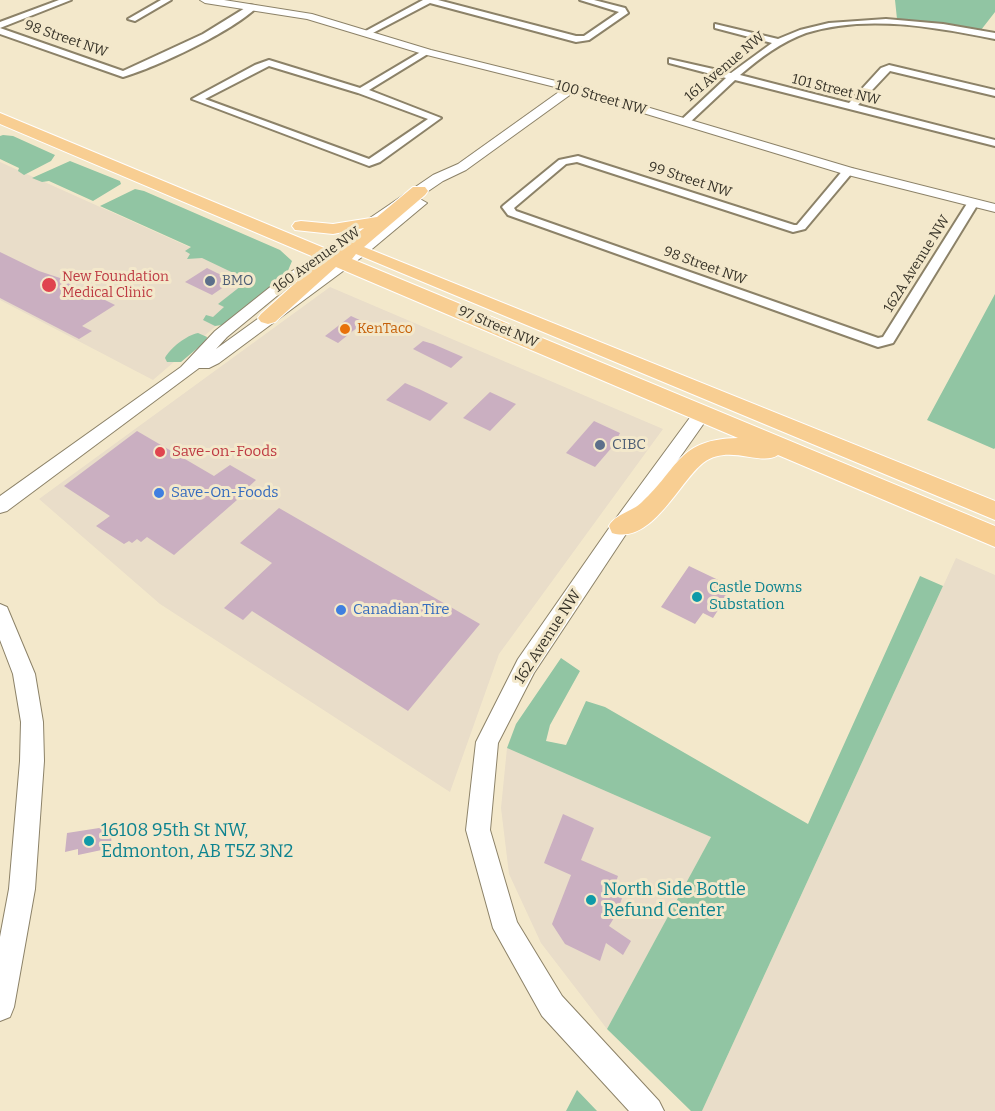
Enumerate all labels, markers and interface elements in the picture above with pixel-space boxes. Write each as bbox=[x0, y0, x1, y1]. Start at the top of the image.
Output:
street label: 98 Street NW bbox=[22, 17, 110, 61]
street label: 161 Avenue NW bbox=[682, 29, 768, 105]
street label: 101 Street NW bbox=[790, 71, 882, 109]
street label: 100 Street NW bbox=[554, 77, 648, 119]
street label: 99 Street NW bbox=[646, 159, 734, 201]
street label: 162A Avenue NW bbox=[880, 212, 954, 316]
street label: 160 Avenue NW bbox=[270, 224, 364, 296]
street label: 98 Street NW bbox=[661, 243, 749, 289]
place label: New Foundation Medical Clinic bbox=[62, 269, 169, 302]
place label: BMO bbox=[222, 273, 254, 289]
marker: BMO bbox=[203, 274, 217, 288]
marker: New Foundation Medical Clinic bbox=[40, 276, 58, 294]
street label: 97 Street NW bbox=[455, 303, 541, 351]
place label: KenTaco bbox=[357, 321, 413, 337]
marker: KenTaco bbox=[338, 322, 352, 336]
place label: CIBC bbox=[612, 436, 646, 454]
marker: CIBC bbox=[593, 438, 607, 452]
place label: Save-on-Foods bbox=[172, 443, 277, 461]
marker: Save-on-Foods bbox=[153, 445, 167, 459]
place label: Save-On-Foods bbox=[171, 484, 279, 502]
marker: Save-On-Foods bbox=[152, 486, 166, 500]
place label: Castle Downs Substation bbox=[709, 579, 802, 614]
street label: 162 Avenue NW bbox=[511, 587, 585, 687]
marker: Castle Downs Substation bbox=[690, 590, 704, 604]
place label: Canadian Tire bbox=[353, 601, 450, 619]
marker: Canadian Tire bbox=[334, 603, 348, 617]
place label: 16108 95th St NW, Edmonton, AB T5Z 3N2 bbox=[101, 820, 293, 862]
marker: 16108 95th St NW, Edmonton, AB T5Z 3N2 bbox=[82, 834, 96, 848]
place label: North Side Bottle Refund Center bbox=[603, 879, 746, 922]
marker: North Side Bottle Refund Center bbox=[584, 893, 598, 907]

